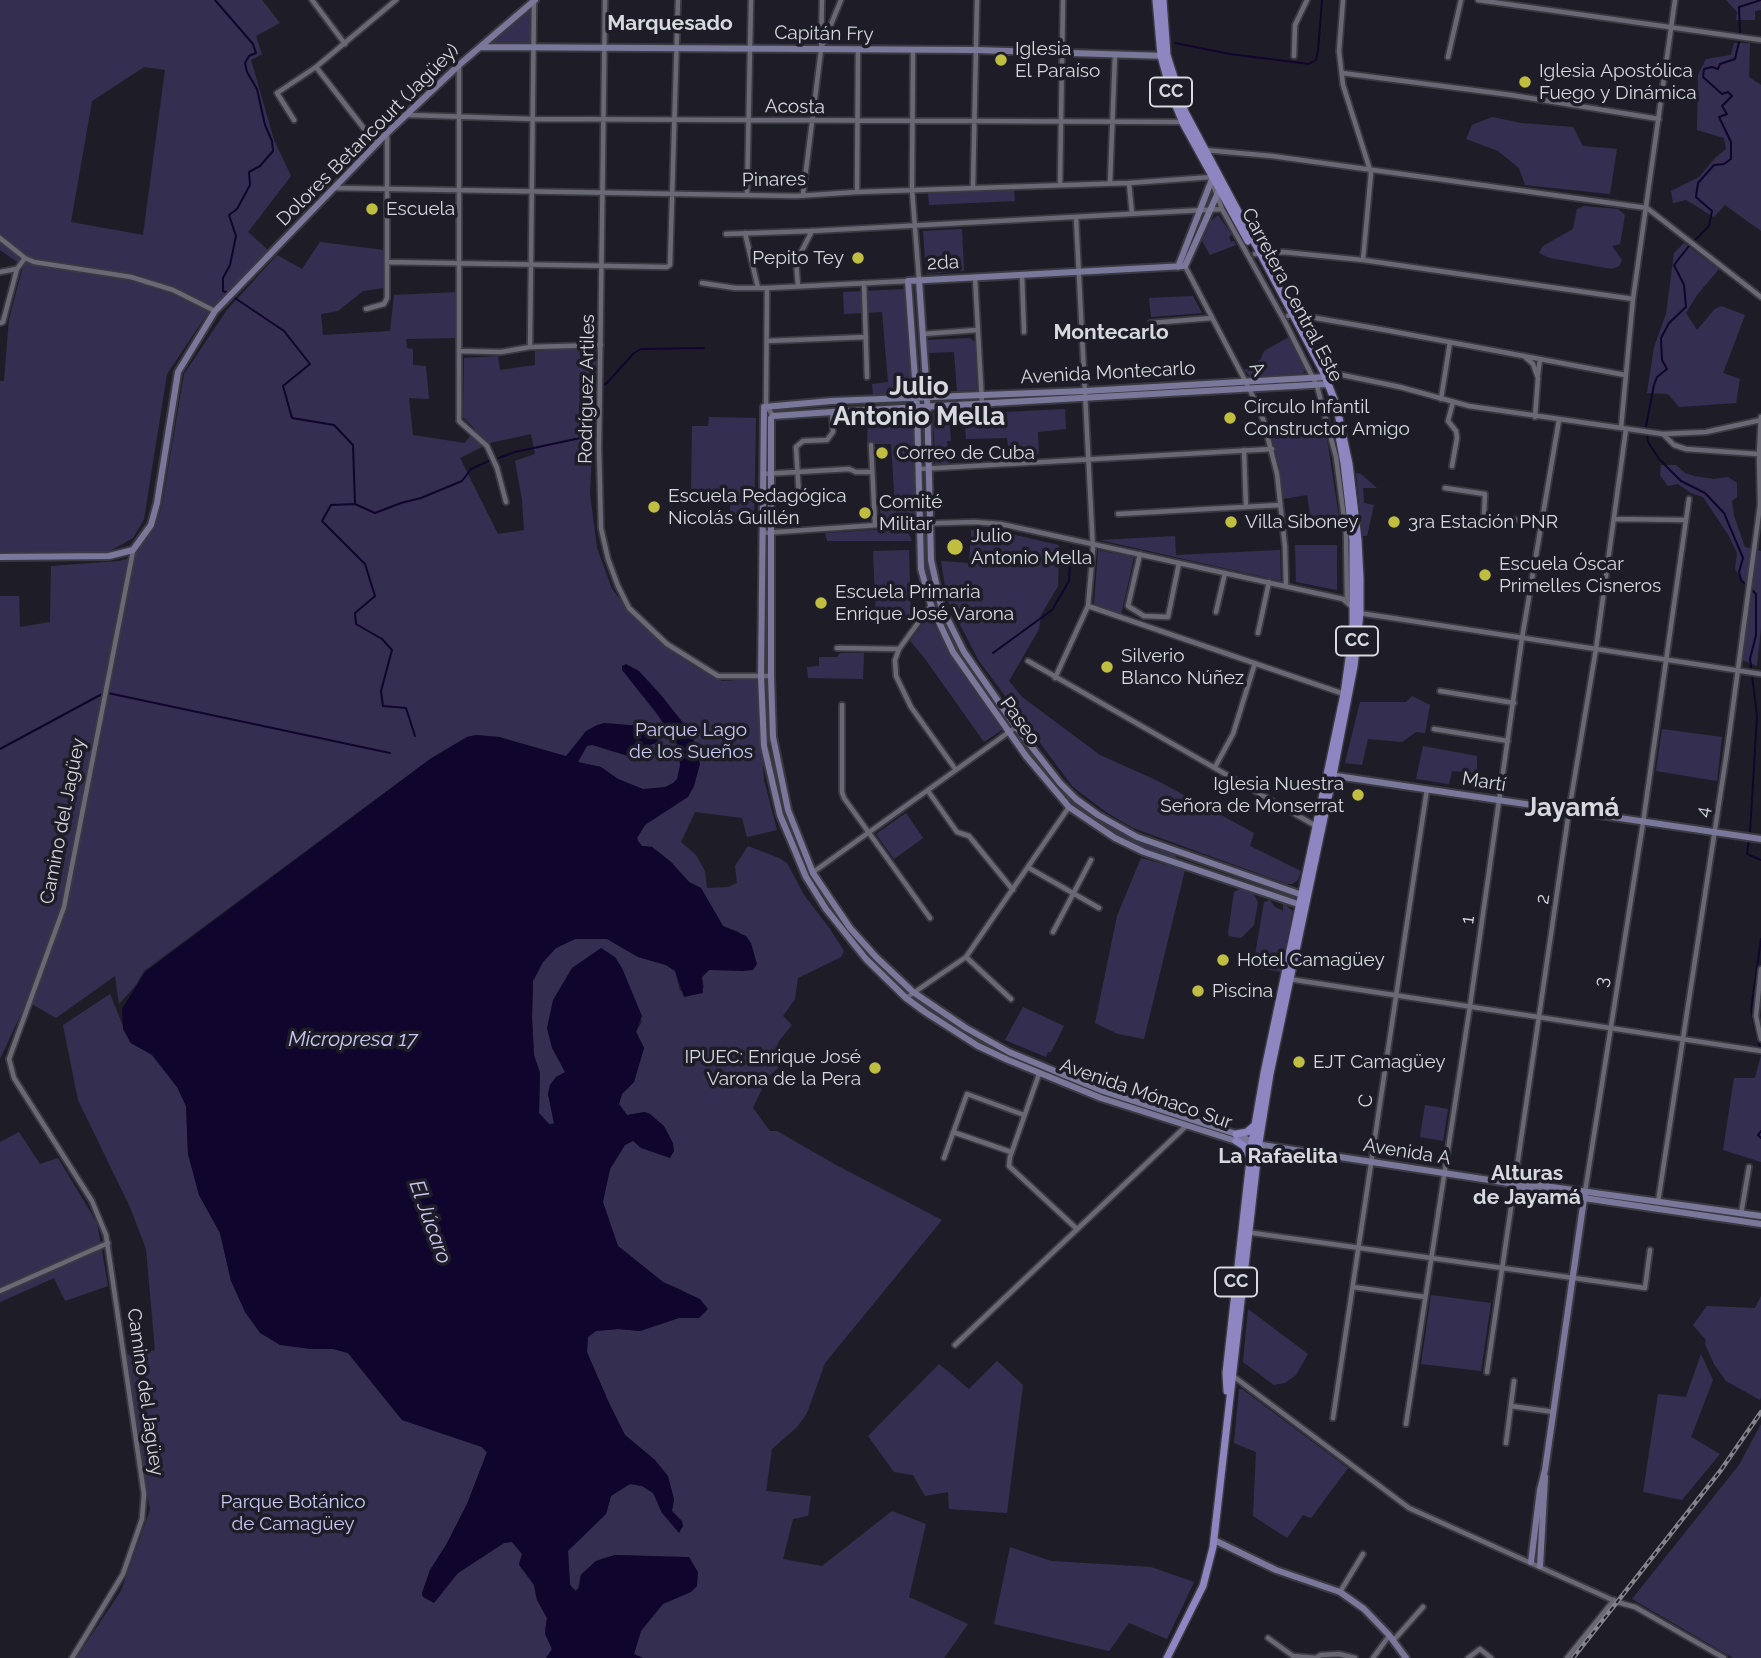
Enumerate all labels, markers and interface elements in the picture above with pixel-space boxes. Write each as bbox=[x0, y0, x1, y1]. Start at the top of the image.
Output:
district label: Marquesado bbox=[607, 11, 733, 37]
street label: Capitán Fry bbox=[774, 22, 874, 46]
place label: Iglesia El Paraíso bbox=[1015, 38, 1100, 82]
street label: Dolores Betancourt (Jagüey) bbox=[272, 39, 464, 231]
marker: Iglesia El Paraíso bbox=[993, 52, 1009, 68]
place label: Iglesia Apostólica Fuego y Dinámica bbox=[1539, 60, 1697, 104]
marker: Iglesia Apostólica Fuego y Dinámica bbox=[1517, 74, 1533, 90]
road number: CC bbox=[1150, 78, 1192, 106]
street label: Acosta bbox=[765, 95, 825, 119]
street label: Pinares bbox=[742, 168, 806, 192]
place label: Escuela bbox=[386, 198, 455, 220]
marker: Escuela bbox=[364, 201, 380, 217]
street label: Carretera Central Este bbox=[1237, 204, 1347, 386]
place label: Pepito Tey bbox=[752, 247, 844, 269]
marker: Pepito Tey bbox=[850, 250, 866, 266]
street label: 2da bbox=[926, 251, 960, 275]
street label: Rodríguez Artiles bbox=[574, 314, 600, 464]
district label: Montecarlo bbox=[1053, 320, 1169, 346]
street label: Avenida Montecarlo bbox=[1020, 357, 1196, 389]
street label: A bbox=[1244, 358, 1270, 380]
district label: Julio Antonio Mella bbox=[833, 371, 1005, 432]
place label: Círculo Infantil Constructor Amigo bbox=[1244, 396, 1410, 440]
marker: Círculo Infantil Constructor Amigo bbox=[1222, 410, 1238, 426]
place label: Correo de Cuba bbox=[896, 442, 1035, 464]
marker: Correo de Cuba bbox=[874, 445, 890, 461]
place label: Escuela Pedagógica Nicolás Guillén bbox=[668, 485, 847, 529]
place label: Comité Militar bbox=[879, 491, 942, 535]
marker: Escuela Pedagógica Nicolás Guillén bbox=[646, 499, 662, 515]
marker: Comité Militar bbox=[857, 505, 873, 521]
place label: Villa Siboney bbox=[1245, 511, 1359, 533]
place label: 3ra Estación PNR bbox=[1408, 511, 1558, 533]
marker: Villa Siboney bbox=[1223, 514, 1239, 530]
marker: 3ra Estación PNR bbox=[1386, 514, 1402, 530]
place label: Julio Antonio Mella bbox=[971, 525, 1092, 569]
marker: Julio Antonio Mella bbox=[945, 537, 965, 557]
place label: Escuela Óscar Primelles Cisneros bbox=[1499, 553, 1661, 597]
marker: Escuela Óscar Primelles Cisneros bbox=[1477, 567, 1493, 583]
place label: Escuela Primaria Enrique José Varona bbox=[835, 581, 1014, 625]
marker: Escuela Primaria Enrique José Varona bbox=[813, 595, 829, 611]
road number: CC bbox=[1336, 626, 1378, 656]
place label: Silverio Blanco Núñez bbox=[1121, 645, 1244, 689]
marker: Silverio Blanco Núñez bbox=[1099, 659, 1115, 675]
street label: Paseo bbox=[995, 693, 1045, 749]
park label: Parque Lago de los Sueños bbox=[629, 719, 753, 763]
street label: Camino del Jagüey bbox=[36, 736, 90, 906]
street label: Martí bbox=[1460, 767, 1508, 797]
place label: Iglesia Nuestra Señora de Monserrat bbox=[1160, 773, 1344, 817]
marker: Iglesia Nuestra Señora de Monserrat bbox=[1350, 787, 1366, 803]
district label: Jayamá bbox=[1525, 792, 1619, 824]
street label: 4 bbox=[1691, 805, 1715, 819]
street label: 2 bbox=[1531, 893, 1555, 905]
street label: 1 bbox=[1456, 914, 1480, 926]
place label: Hotel Camagüey bbox=[1237, 949, 1385, 971]
marker: Hotel Camagüey bbox=[1215, 952, 1231, 968]
street label: 3 bbox=[1590, 975, 1614, 989]
place label: Piscina bbox=[1212, 980, 1273, 1002]
marker: Piscina bbox=[1190, 983, 1206, 999]
water label: Micropresa 17 bbox=[288, 1027, 418, 1053]
place label: IPUEC: Enrique José Varona de la Pera bbox=[684, 1046, 861, 1090]
place label: EJT Camagüey bbox=[1313, 1051, 1446, 1073]
street label: Avenida Mónaco Sur bbox=[1057, 1054, 1235, 1134]
marker: EJT Camagüey bbox=[1291, 1054, 1307, 1070]
marker: IPUEC: Enrique José Varona de la Pera bbox=[867, 1060, 883, 1076]
street label: C bbox=[1354, 1093, 1378, 1109]
street label: Avenida A bbox=[1362, 1134, 1452, 1170]
district label: La Rafaelita bbox=[1218, 1144, 1338, 1170]
district label: Alturas de Jayamá bbox=[1473, 1161, 1581, 1211]
water label: El Júcaro bbox=[403, 1177, 457, 1267]
road number: CC bbox=[1215, 1268, 1257, 1296]
street label: Camino del Jagüey bbox=[122, 1307, 168, 1477]
park label: Parque Botánico de Camagüey bbox=[221, 1491, 365, 1535]

